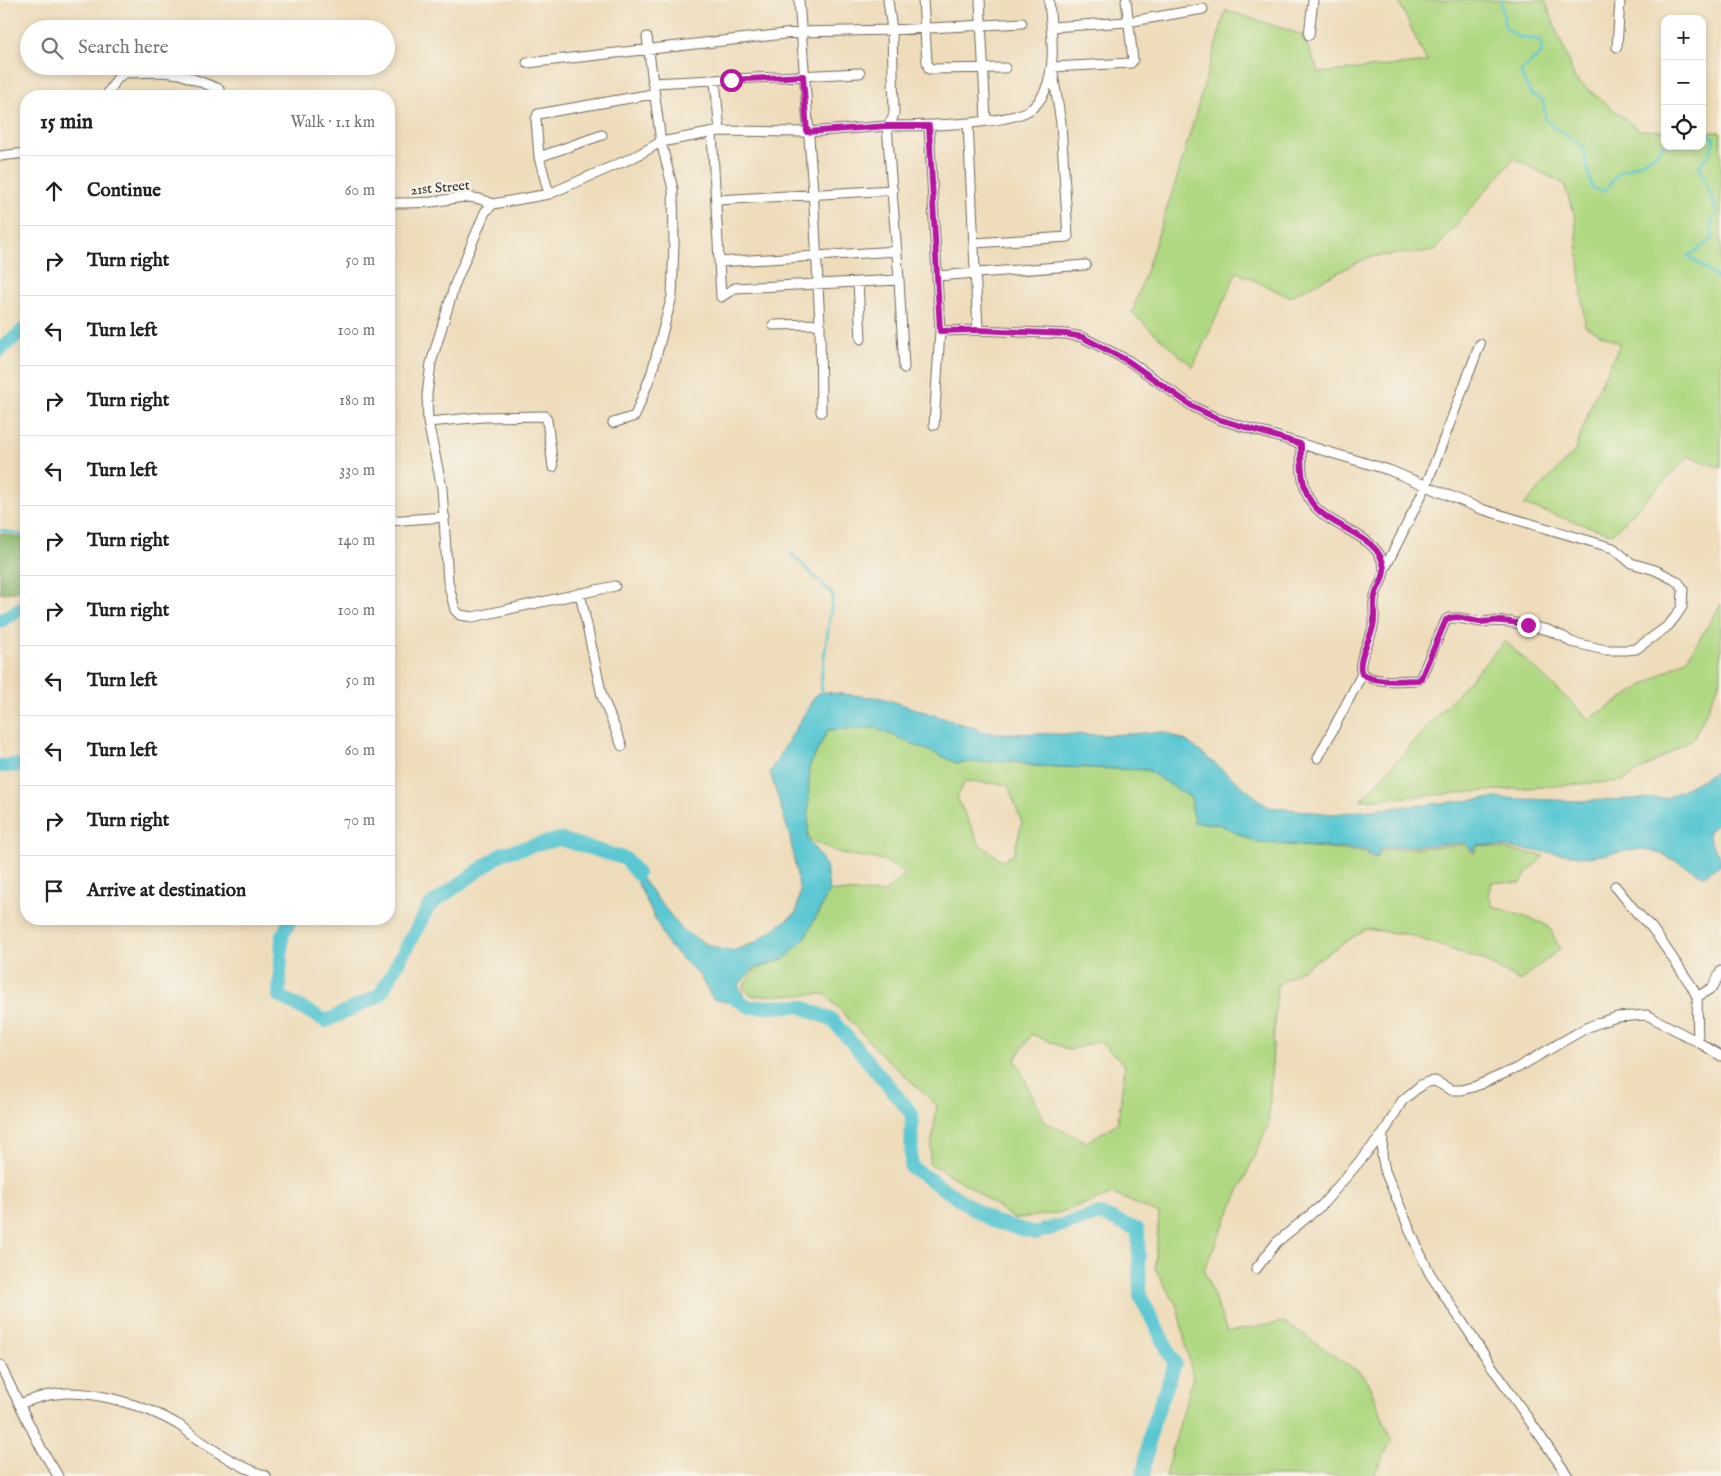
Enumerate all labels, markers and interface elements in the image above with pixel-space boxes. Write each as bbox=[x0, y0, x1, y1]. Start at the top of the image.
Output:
map controls bbox=[1661, 15, 1706, 150]
button: + bbox=[1661, 15, 1706, 60]
search box bbox=[20, 20, 395, 75]
icon: search bbox=[38, 34, 66, 62]
text: Search here bbox=[78, 36, 169, 60]
button: − bbox=[1661, 60, 1706, 105]
route start bbox=[720, 69, 743, 92]
button: locate bbox=[1661, 105, 1706, 150]
text: 15 min bbox=[40, 109, 93, 136]
text: Walk · 1.1 km bbox=[291, 113, 375, 133]
street label: 21st Street bbox=[410, 176, 471, 200]
icon: ahead bbox=[40, 177, 68, 205]
text: Continue bbox=[87, 179, 161, 203]
text: 60 m bbox=[345, 181, 375, 201]
icon: right bbox=[40, 247, 68, 275]
text: Turn right bbox=[87, 249, 169, 273]
text: 50 m bbox=[346, 251, 375, 271]
icon: left bbox=[40, 317, 68, 345]
text: Turn left bbox=[87, 319, 158, 343]
text: 100 m bbox=[338, 321, 375, 341]
icon: right bbox=[40, 387, 68, 415]
text: Turn right bbox=[87, 389, 169, 413]
text: 180 m bbox=[339, 391, 375, 411]
icon: left bbox=[40, 457, 68, 485]
text: Turn left bbox=[87, 459, 158, 483]
text: 330 m bbox=[339, 461, 375, 481]
icon: right bbox=[40, 527, 68, 555]
text: Turn right bbox=[87, 529, 169, 553]
text: 140 m bbox=[337, 531, 375, 551]
icon: right bbox=[40, 597, 68, 625]
text: Turn right bbox=[87, 599, 169, 623]
text: 100 m bbox=[338, 601, 375, 621]
route end bbox=[1517, 614, 1540, 637]
icon: left bbox=[40, 667, 68, 695]
text: Turn left bbox=[87, 669, 158, 693]
text: 50 m bbox=[346, 671, 375, 691]
icon: left bbox=[40, 737, 68, 765]
text: Turn left bbox=[87, 739, 158, 763]
text: 60 m bbox=[345, 741, 375, 761]
icon: right bbox=[40, 807, 68, 835]
text: Turn right bbox=[87, 809, 169, 833]
text: 70 m bbox=[344, 811, 375, 831]
icon: arrive bbox=[40, 877, 68, 905]
text: Arrive at destination bbox=[87, 879, 246, 903]

